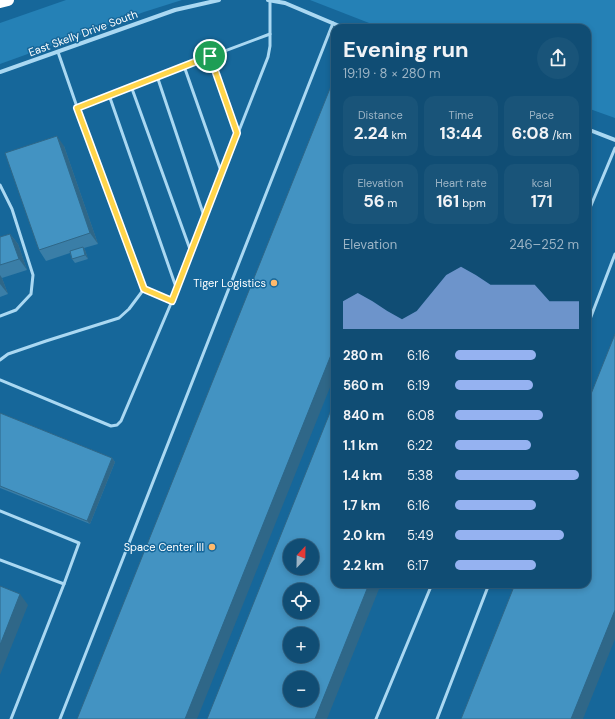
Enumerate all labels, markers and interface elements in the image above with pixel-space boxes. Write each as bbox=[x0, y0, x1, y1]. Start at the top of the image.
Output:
street label: East Skelly Drive South bbox=[26, 7, 140, 59]
text: Evening run bbox=[343, 35, 469, 64]
button: share bbox=[537, 37, 579, 79]
pin bbox=[193, 39, 227, 73]
icon: arrive bbox=[199, 45, 221, 67]
text: 19:19 · 8 × 280 m bbox=[343, 65, 441, 82]
text: Distance bbox=[358, 108, 403, 122]
text: Time bbox=[449, 108, 473, 122]
text: Pace bbox=[529, 108, 554, 122]
text: 2.24 bbox=[354, 122, 389, 144]
text: 13:44 bbox=[440, 122, 482, 144]
text: 6:08 bbox=[511, 122, 549, 144]
text: km bbox=[389, 128, 407, 142]
text: /km bbox=[549, 128, 572, 142]
text: Elevation bbox=[357, 176, 403, 190]
text: Heart rate bbox=[435, 176, 487, 190]
text: kcal bbox=[532, 176, 552, 190]
text: 56 bbox=[363, 190, 385, 212]
text: 161 bbox=[436, 190, 459, 212]
text: 171 bbox=[531, 190, 553, 212]
text: m bbox=[385, 196, 397, 210]
text: bpm bbox=[459, 196, 486, 210]
text: Elevation bbox=[343, 236, 397, 253]
text: 246–252 m bbox=[509, 236, 579, 253]
place label: Tiger Logistics bbox=[193, 276, 266, 290]
marker: Tiger Logistics bbox=[269, 278, 279, 288]
text: 280 m bbox=[343, 347, 383, 364]
text: 6:16 bbox=[407, 347, 430, 364]
text: 560 m bbox=[343, 377, 384, 394]
text: 6:19 bbox=[407, 377, 430, 394]
text: 840 m bbox=[343, 407, 384, 424]
text: 6:08 bbox=[407, 407, 435, 424]
text: 1.1 km bbox=[343, 437, 378, 454]
text: 6:22 bbox=[407, 437, 433, 454]
text: 1.4 km bbox=[343, 467, 382, 484]
text: 5:38 bbox=[407, 467, 433, 484]
text: 1.7 km bbox=[343, 497, 380, 514]
text: 6:16 bbox=[407, 497, 430, 514]
text: 2.0 km bbox=[343, 527, 385, 544]
text: 5:49 bbox=[407, 527, 434, 544]
north arrow bbox=[283, 539, 319, 575]
map controls bbox=[283, 539, 319, 707]
place label: Space Center III bbox=[124, 540, 204, 554]
marker: Space Center III bbox=[207, 542, 217, 552]
text: 2.2 km bbox=[343, 557, 384, 574]
text: 6:17 bbox=[407, 557, 429, 574]
button: locate bbox=[283, 583, 319, 619]
button: + bbox=[283, 627, 319, 663]
button: − bbox=[283, 671, 319, 707]

